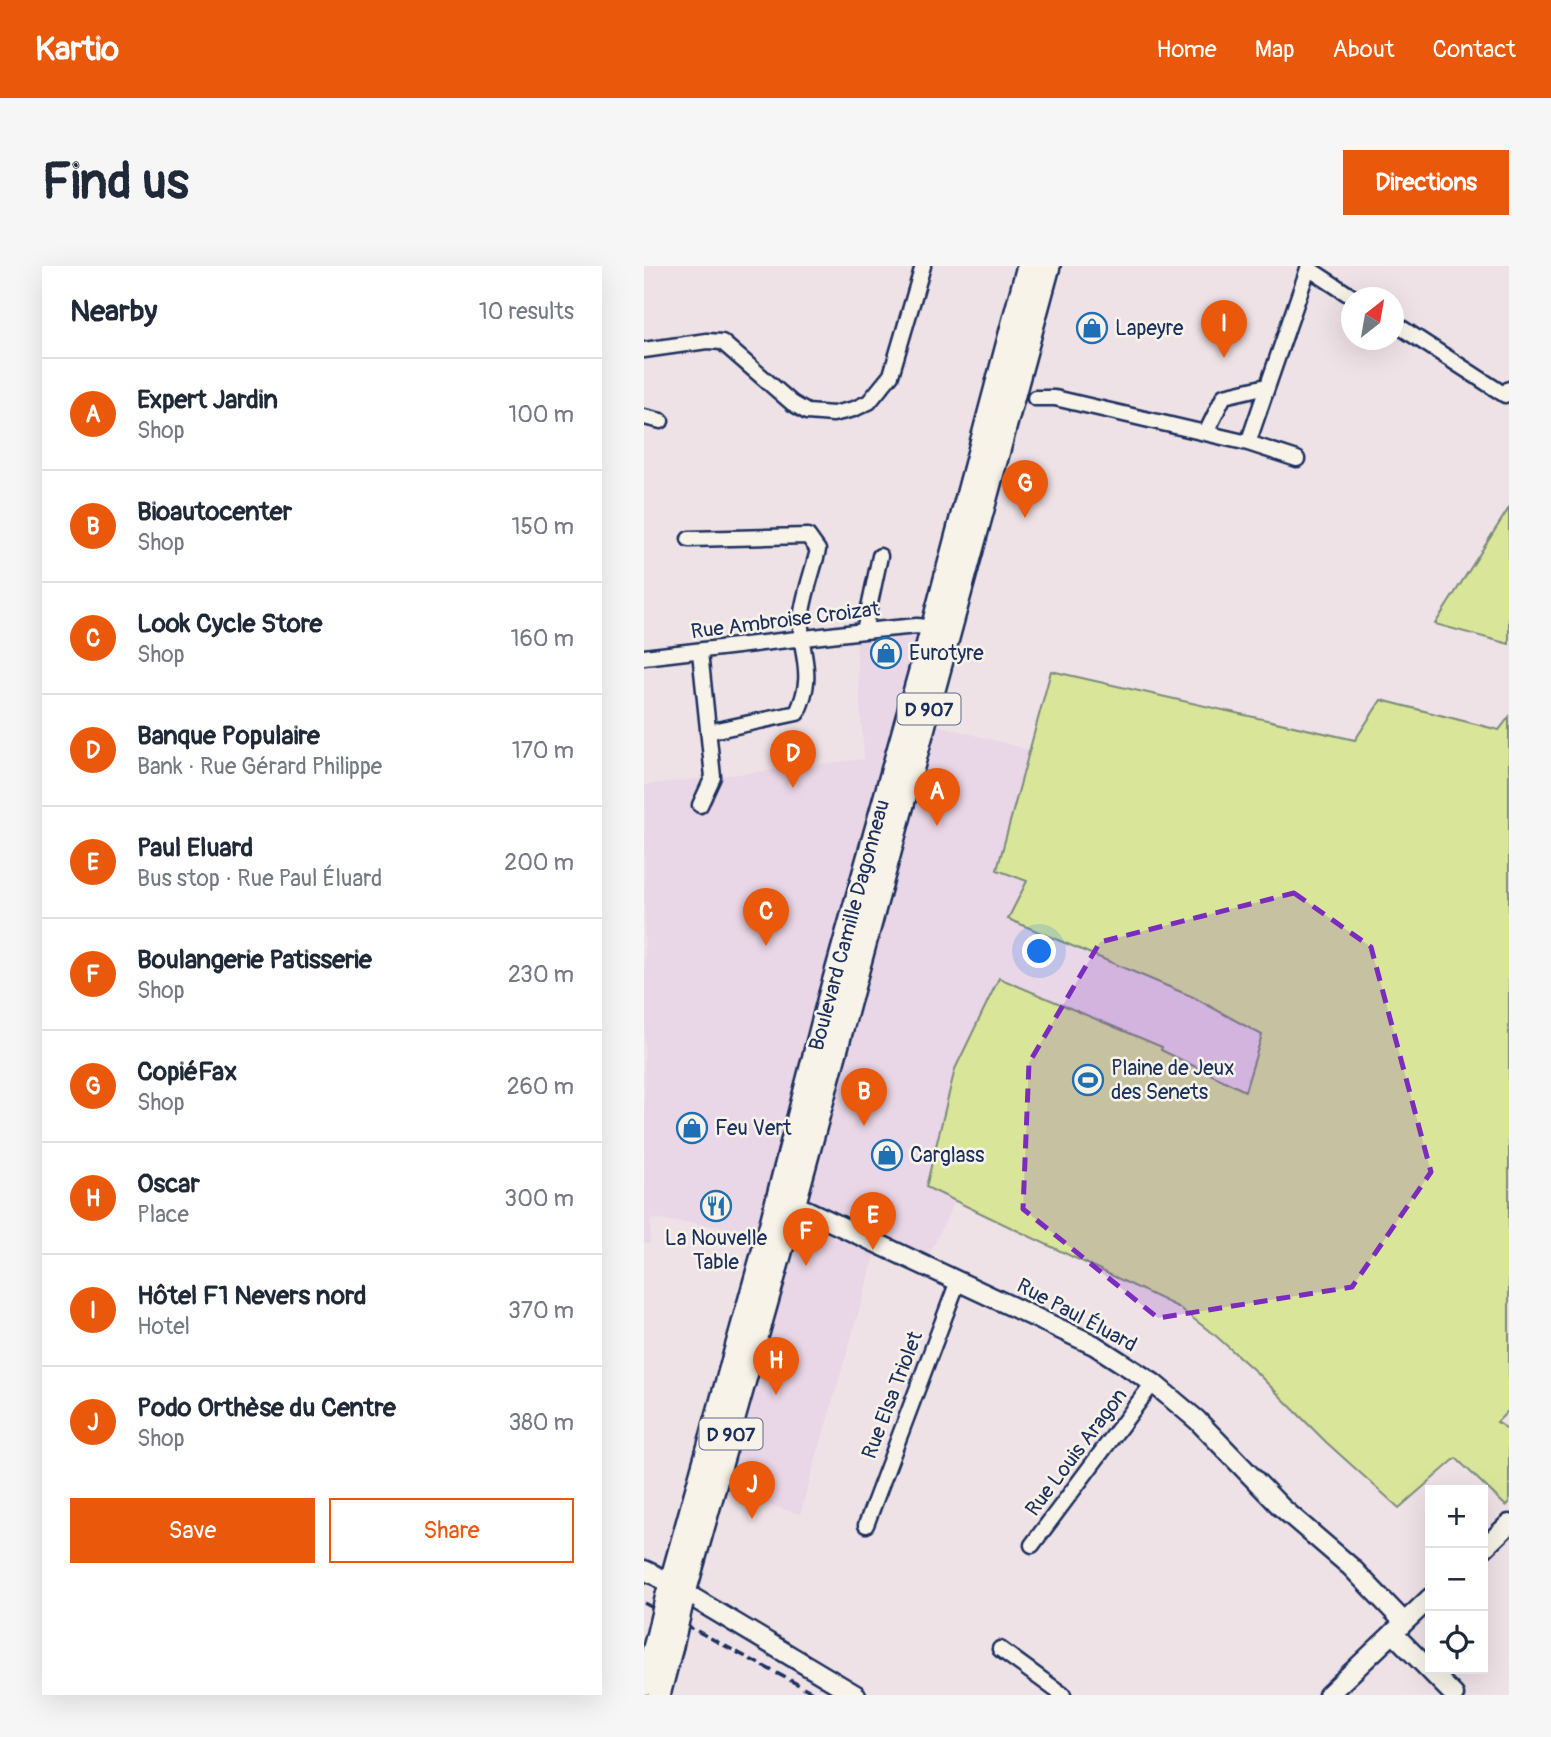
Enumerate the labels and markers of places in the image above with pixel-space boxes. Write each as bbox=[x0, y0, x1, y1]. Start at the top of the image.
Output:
pin: I bbox=[1201, 300, 1247, 358]
shop icon: Lapeyre bbox=[1075, 311, 1109, 345]
place label: Lapeyre bbox=[1115, 315, 1184, 342]
pin: G bbox=[1002, 460, 1048, 518]
shop icon: Eurotyre bbox=[869, 636, 903, 670]
place label: Eurotyre bbox=[909, 640, 984, 667]
pin: D bbox=[770, 730, 816, 788]
pin: A bbox=[914, 768, 960, 826]
pin: C bbox=[743, 888, 789, 946]
place label: Plaine de Jeux des Senets bbox=[1111, 1055, 1235, 1106]
sports icon: Plaine de Jeux des Senets bbox=[1071, 1063, 1105, 1097]
pin: B bbox=[841, 1068, 887, 1126]
shop icon: Feu Vert bbox=[675, 1111, 709, 1145]
place label: Feu Vert bbox=[715, 1115, 792, 1142]
shop icon: Carglass bbox=[870, 1138, 904, 1172]
place label: Carglass bbox=[910, 1142, 985, 1169]
restaurant icon: La Nouvelle Table bbox=[699, 1189, 733, 1223]
pin: E bbox=[850, 1192, 896, 1250]
pin: F bbox=[783, 1208, 829, 1266]
place label: La Nouvelle Table bbox=[665, 1225, 768, 1276]
pin: H bbox=[753, 1337, 799, 1395]
pin: J bbox=[729, 1461, 775, 1519]

